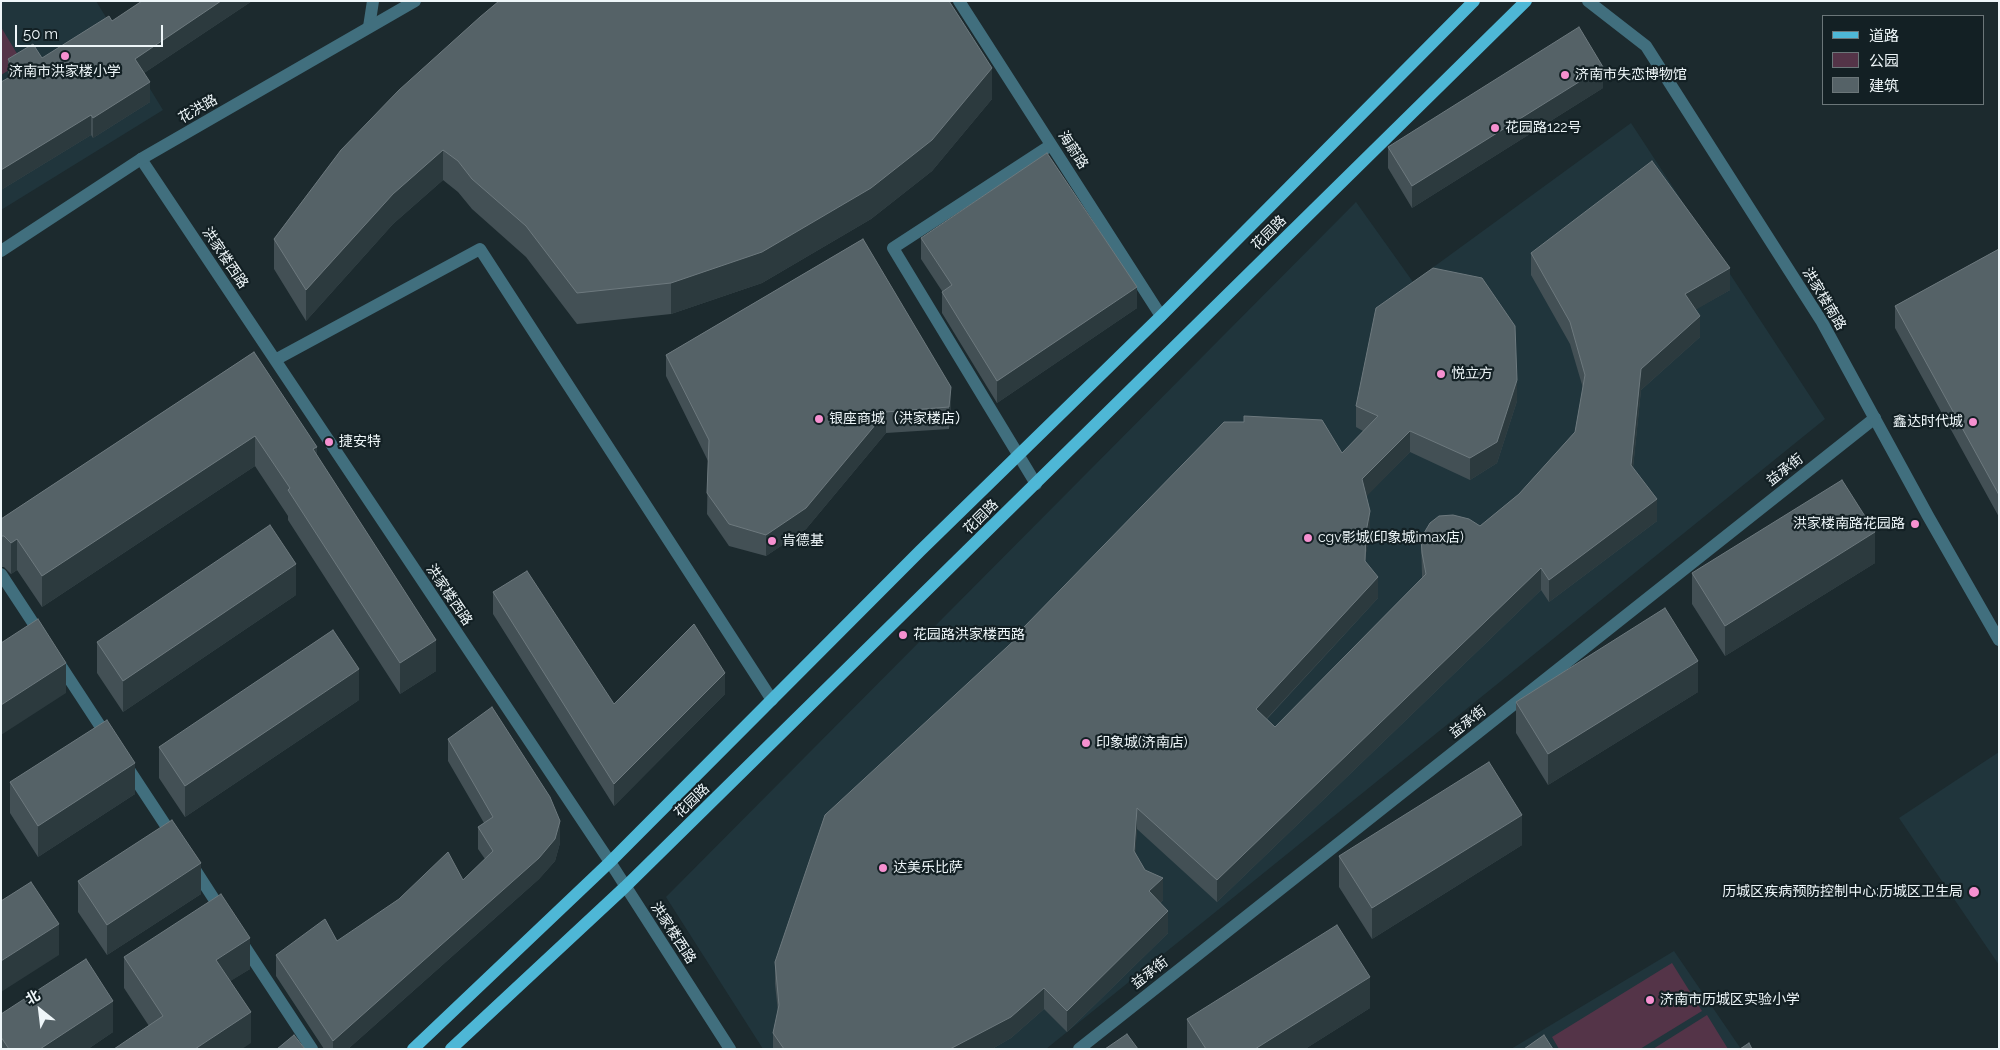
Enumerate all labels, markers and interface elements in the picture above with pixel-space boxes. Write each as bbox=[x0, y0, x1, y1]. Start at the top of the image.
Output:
scale bar bbox=[18, 15, 165, 47]
legend bbox=[1822, 15, 1985, 105]
text: 50 m bbox=[23, 25, 58, 43]
text: 道路 bbox=[1869, 27, 1899, 45]
marker: 济南市洪家楼小学 bbox=[59, 50, 71, 62]
text: 公园 bbox=[1869, 52, 1899, 70]
place label: 济南市洪家楼小学 bbox=[9, 64, 121, 80]
place label: 济南市失恋博物馆 bbox=[1575, 67, 1687, 83]
marker: 济南市失恋博物馆 bbox=[1559, 69, 1571, 81]
text: 建筑 bbox=[1869, 77, 1899, 95]
street label: 花洪路 bbox=[176, 91, 220, 127]
place label: 花园路122号 bbox=[1505, 120, 1582, 136]
marker: 花园路122号 bbox=[1489, 122, 1501, 134]
street label: 海蔚路 bbox=[1055, 128, 1091, 172]
street label: 花园路 bbox=[1248, 212, 1290, 254]
street label: 洪家楼西路 bbox=[198, 224, 252, 292]
street label: 洪家楼南路 bbox=[1799, 265, 1849, 333]
place label: 悦立方 bbox=[1451, 366, 1493, 382]
marker: 悦立方 bbox=[1435, 368, 1447, 380]
place label: 银座商城（洪家楼店） bbox=[829, 411, 969, 427]
marker: 银座商城（洪家楼店） bbox=[813, 413, 825, 425]
place label: 鑫达时代城 bbox=[1893, 414, 1963, 430]
marker: 鑫达时代城 bbox=[1967, 416, 1979, 428]
place label: 捷安特 bbox=[339, 434, 381, 450]
marker: 捷安特 bbox=[323, 436, 335, 448]
street label: 益承街 bbox=[1763, 450, 1807, 490]
street label: 花园路 bbox=[960, 496, 1002, 538]
place label: 洪家楼南路花园路 bbox=[1793, 516, 1905, 532]
marker: 洪家楼南路花园路 bbox=[1909, 518, 1921, 530]
place label: cgv影城(印象城imax店) bbox=[1318, 530, 1464, 546]
marker: cgv影城(印象城imax店) bbox=[1302, 532, 1314, 544]
place label: 肯德基 bbox=[782, 533, 824, 549]
marker: 肯德基 bbox=[766, 535, 778, 547]
street label: 洪家楼西路 bbox=[422, 561, 476, 629]
place label: 花园路洪家楼西路 bbox=[913, 627, 1025, 643]
marker: 花园路洪家楼西路 bbox=[897, 629, 909, 641]
street label: 益承街 bbox=[1446, 702, 1490, 742]
place label: 印象城(济南店) bbox=[1096, 735, 1188, 751]
marker: 印象城(济南店) bbox=[1080, 737, 1092, 749]
street label: 花园路 bbox=[671, 780, 713, 822]
place label: 达美乐比萨 bbox=[893, 860, 963, 876]
marker: 达美乐比萨 bbox=[877, 862, 889, 874]
place label: 历城区疾病预防控制中心:历城区卫生局 bbox=[1722, 884, 1963, 900]
marker: 历城区疾病预防控制中心:历城区卫生局 bbox=[1967, 885, 1981, 899]
street label: 洪家楼西路 bbox=[647, 899, 699, 967]
street label: 益承街 bbox=[1128, 953, 1172, 993]
north arrow bbox=[15, 985, 65, 1035]
text: 北 bbox=[23, 986, 43, 1007]
place label: 济南市历城区实验小学 bbox=[1660, 992, 1800, 1008]
marker: 济南市历城区实验小学 bbox=[1644, 994, 1656, 1006]

